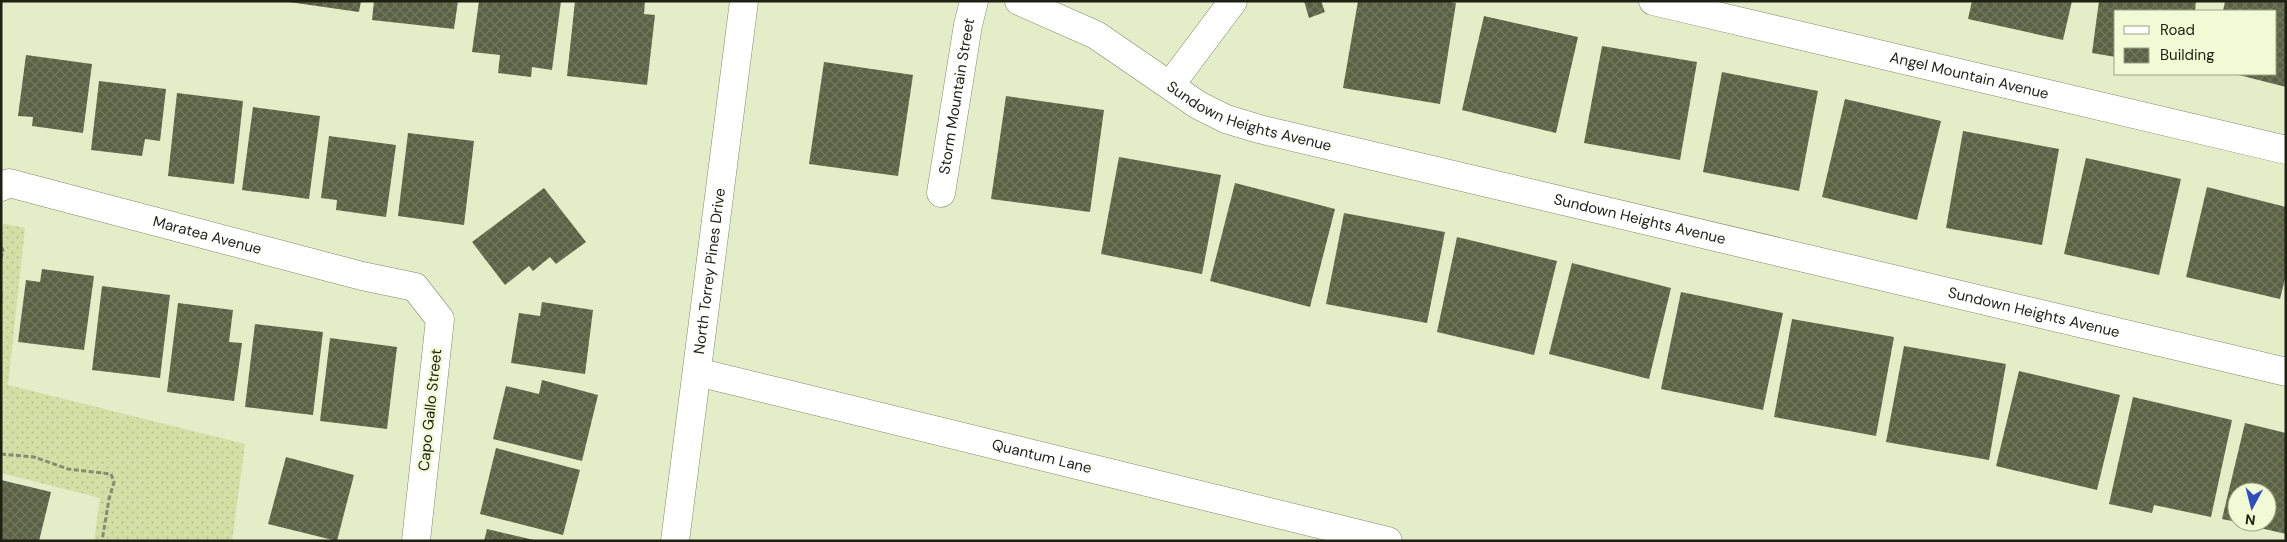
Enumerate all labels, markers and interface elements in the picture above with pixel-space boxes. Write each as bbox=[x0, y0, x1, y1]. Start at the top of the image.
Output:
legend bbox=[2114, 10, 2277, 75]
street label: Storm Mountain Street bbox=[934, 16, 979, 176]
text: Road bbox=[2160, 20, 2195, 40]
text: Building bbox=[2160, 45, 2215, 65]
street label: Angel Mountain Avenue bbox=[1888, 47, 2051, 104]
street label: Sundown Heights Avenue bbox=[1163, 76, 1334, 156]
street label: North Torrey Pines Drive bbox=[689, 187, 730, 355]
street label: Sundown Heights Avenue bbox=[1552, 189, 1728, 249]
street label: Maratea Avenue bbox=[151, 211, 264, 259]
street label: Sundown Heights Avenue bbox=[1946, 282, 2122, 342]
street label: Capo Gallo Street bbox=[414, 348, 446, 472]
street label: Quantum Lane bbox=[990, 434, 1094, 478]
north arrow bbox=[2227, 482, 2277, 532]
text: N bbox=[2244, 510, 2257, 529]

